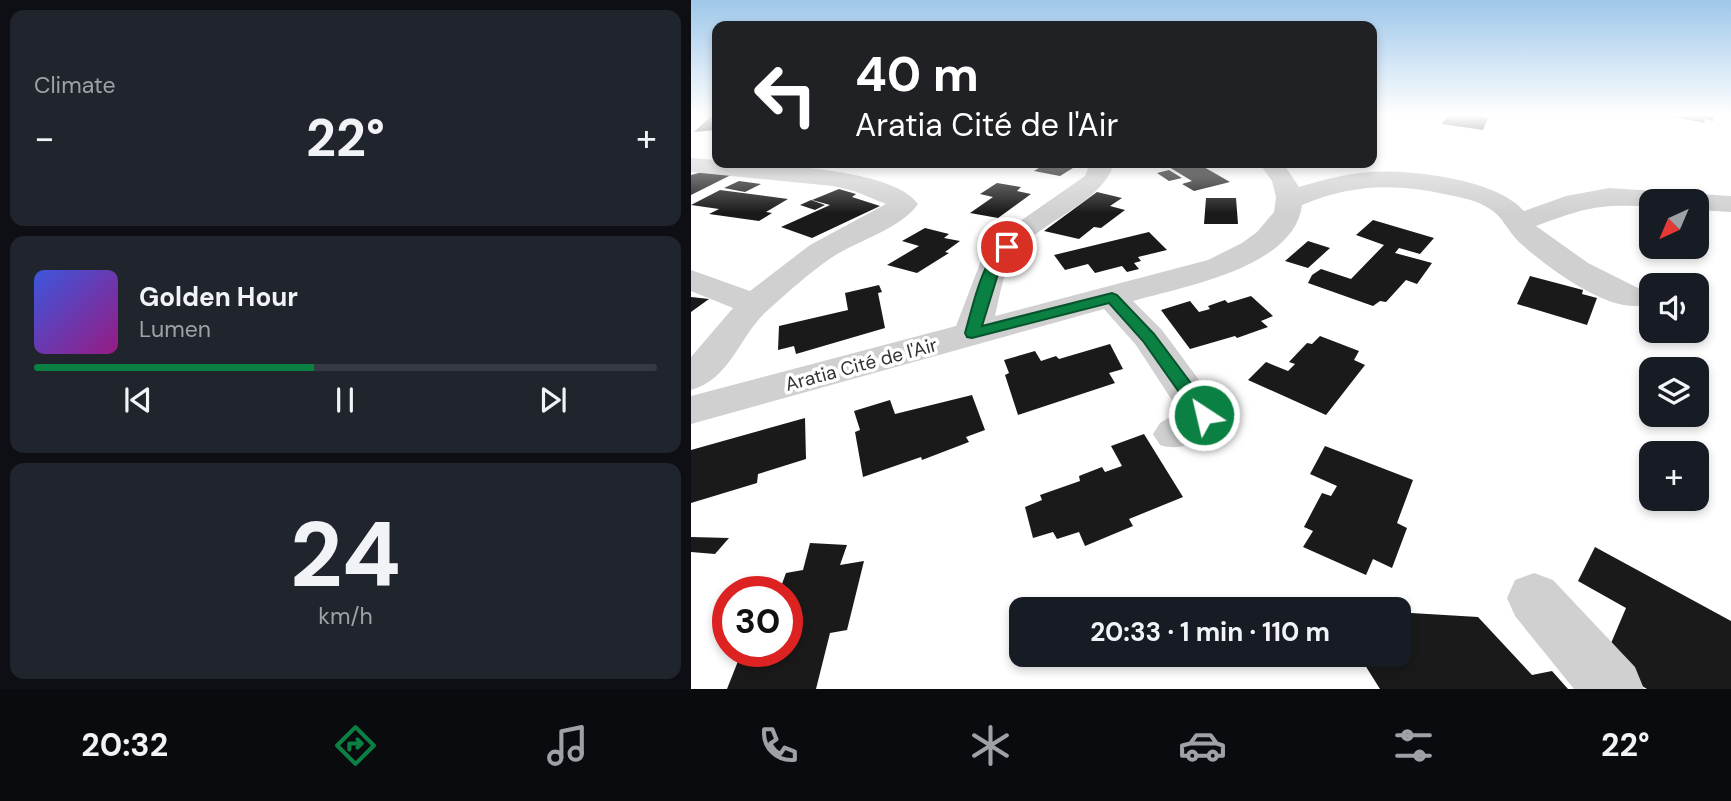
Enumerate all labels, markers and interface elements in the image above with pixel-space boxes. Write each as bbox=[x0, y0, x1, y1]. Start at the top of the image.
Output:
text: 40 m bbox=[855, 42, 979, 106]
icon: left bbox=[740, 49, 831, 140]
text: Climate bbox=[34, 70, 116, 100]
text: 22° bbox=[306, 104, 385, 172]
text: Aratia Cité de l'Air bbox=[855, 104, 1118, 146]
text: − bbox=[34, 113, 55, 163]
text: + bbox=[636, 113, 657, 163]
north arrow bbox=[1639, 189, 1709, 259]
map controls bbox=[1639, 189, 1709, 511]
pin bbox=[977, 217, 1037, 277]
icon: arrive bbox=[988, 228, 1026, 266]
button: sound bbox=[1639, 273, 1709, 343]
text: Golden Hour bbox=[139, 280, 298, 314]
text: Lumen bbox=[139, 314, 211, 344]
street label: Aratia Cité de l'Air bbox=[782, 332, 940, 397]
button: layers bbox=[1639, 357, 1709, 427]
position arrow bbox=[1167, 378, 1241, 452]
icon: previous bbox=[119, 381, 157, 419]
icon: pause bbox=[326, 381, 364, 419]
icon: next bbox=[534, 381, 572, 419]
button: + bbox=[1639, 441, 1709, 511]
text: 24 bbox=[290, 496, 401, 614]
speed limit sign: 30 bbox=[712, 576, 803, 667]
text: km/h bbox=[318, 601, 373, 631]
text: 20:33 · 1 min · 110 m bbox=[1090, 615, 1330, 649]
icon: directions bbox=[331, 721, 380, 770]
icon: music bbox=[543, 721, 592, 770]
icon: phone bbox=[754, 721, 803, 770]
icon: climate bbox=[966, 721, 1015, 770]
icon: car bbox=[1178, 721, 1227, 770]
icon: filters bbox=[1389, 721, 1438, 770]
text: 20:32 bbox=[81, 724, 168, 766]
text: 22° bbox=[1601, 724, 1650, 766]

